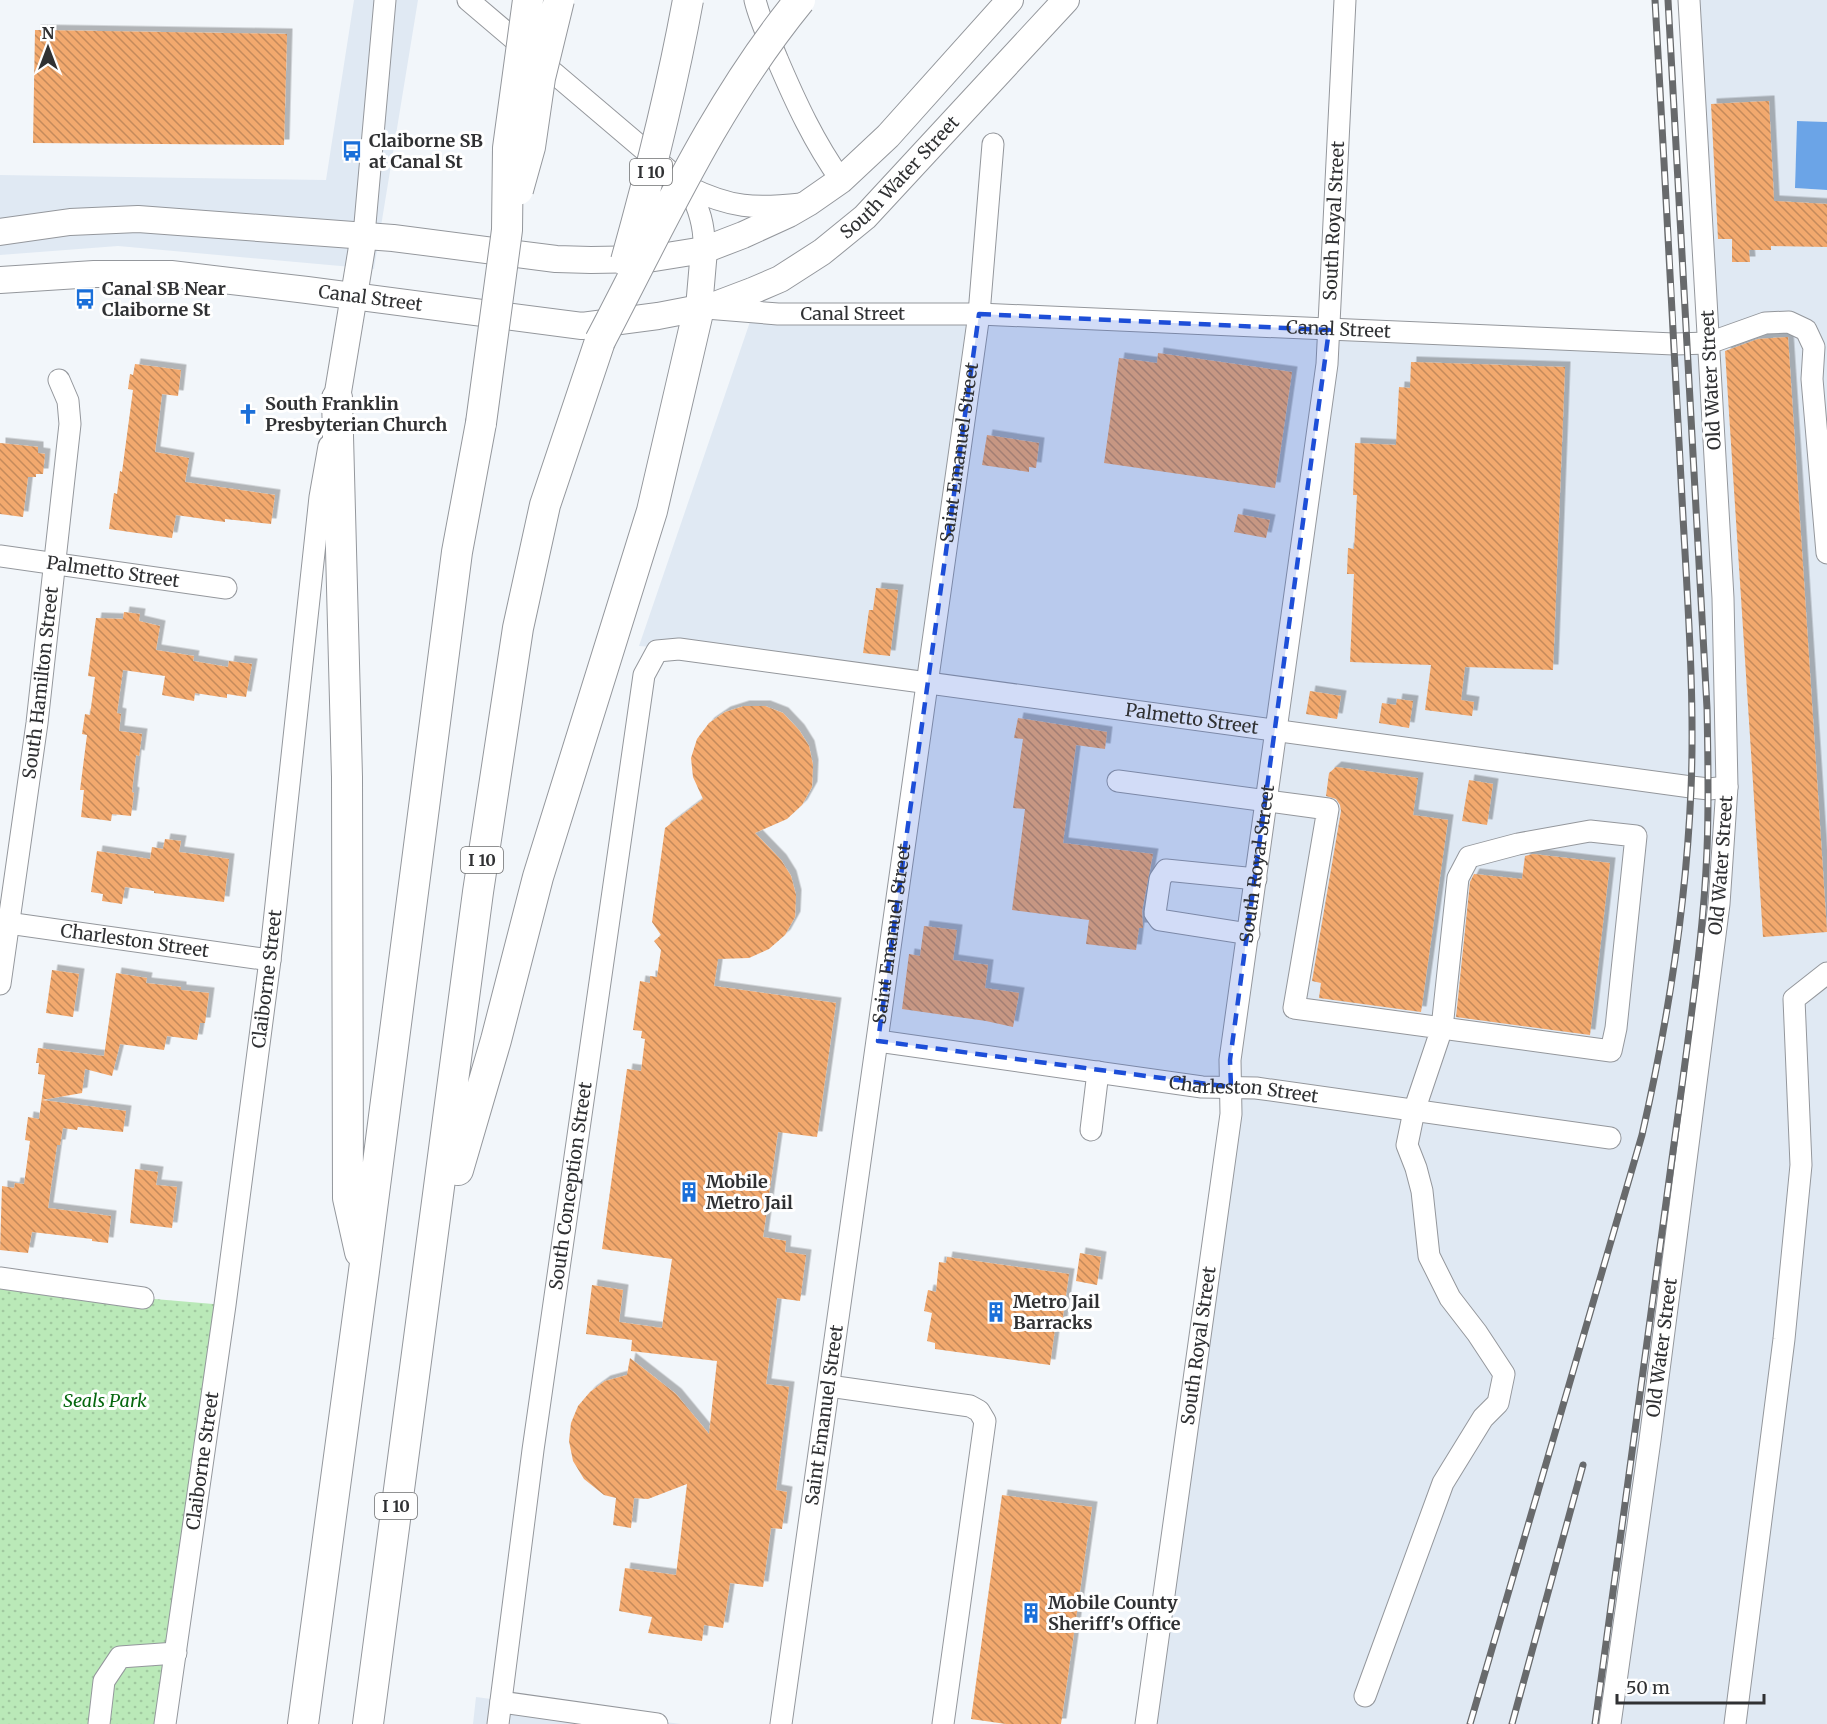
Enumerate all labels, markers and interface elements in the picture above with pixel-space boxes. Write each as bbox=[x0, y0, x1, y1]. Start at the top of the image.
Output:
north arrow bbox=[18, 18, 78, 78]
text: N bbox=[42, 23, 55, 43]
street label: South Water Street bbox=[835, 111, 964, 244]
place label: Claiborne SB at Canal St bbox=[369, 129, 483, 173]
bus stop icon: Claiborne SB at Canal St bbox=[340, 139, 364, 163]
street label: South Royal Street bbox=[1318, 140, 1349, 301]
road number: I 10 bbox=[630, 159, 672, 185]
place label: Canal SB Near Claiborne St bbox=[102, 277, 226, 321]
street label: Canal Street bbox=[317, 280, 424, 316]
bus stop icon: Canal SB Near Claiborne St bbox=[73, 287, 97, 311]
street label: Canal Street bbox=[800, 302, 905, 325]
street label: Old Water Street bbox=[1695, 309, 1726, 451]
street label: Canal Street bbox=[1286, 315, 1391, 343]
street label: Saint Emanuel Street bbox=[935, 361, 983, 544]
place label: South Franklin Presbyterian Church bbox=[265, 392, 447, 436]
church icon: South Franklin Presbyterian Church bbox=[236, 402, 260, 426]
street label: Palmetto Street bbox=[45, 551, 181, 592]
street label: South Hamilton Street bbox=[17, 585, 63, 780]
street label: Palmetto Street bbox=[1124, 698, 1260, 739]
street label: South Royal Street bbox=[1234, 783, 1279, 944]
street label: Old Water Street bbox=[1703, 795, 1737, 936]
street label: Saint Emanuel Street bbox=[867, 842, 916, 1025]
road number: I 10 bbox=[461, 847, 503, 873]
street label: Claiborne Street bbox=[247, 908, 286, 1050]
street label: Charleston Street bbox=[59, 919, 211, 962]
street label: Charleston Street bbox=[1168, 1070, 1320, 1108]
street label: South Conception Street bbox=[544, 1080, 597, 1292]
place label: Mobile Metro Jail bbox=[706, 1170, 793, 1214]
building icon: Mobile Metro Jail bbox=[677, 1180, 701, 1204]
street label: South Royal Street bbox=[1176, 1265, 1221, 1426]
street label: Old Water Street bbox=[1641, 1276, 1682, 1419]
place label: Metro Jail Barracks bbox=[1013, 1290, 1100, 1334]
building icon: Metro Jail Barracks bbox=[984, 1300, 1008, 1324]
street label: Saint Emanuel Street bbox=[800, 1323, 848, 1507]
park label: Seals Park bbox=[63, 1389, 147, 1412]
street label: Claiborne Street bbox=[181, 1390, 223, 1531]
road number: I 10 bbox=[375, 1493, 417, 1519]
place label: Mobile County Sheriff's Office bbox=[1048, 1591, 1181, 1635]
building icon: Mobile County Sheriff's Office bbox=[1019, 1601, 1043, 1625]
scale bar bbox=[1617, 1667, 1764, 1705]
text: 50 m bbox=[1626, 1676, 1670, 1699]

